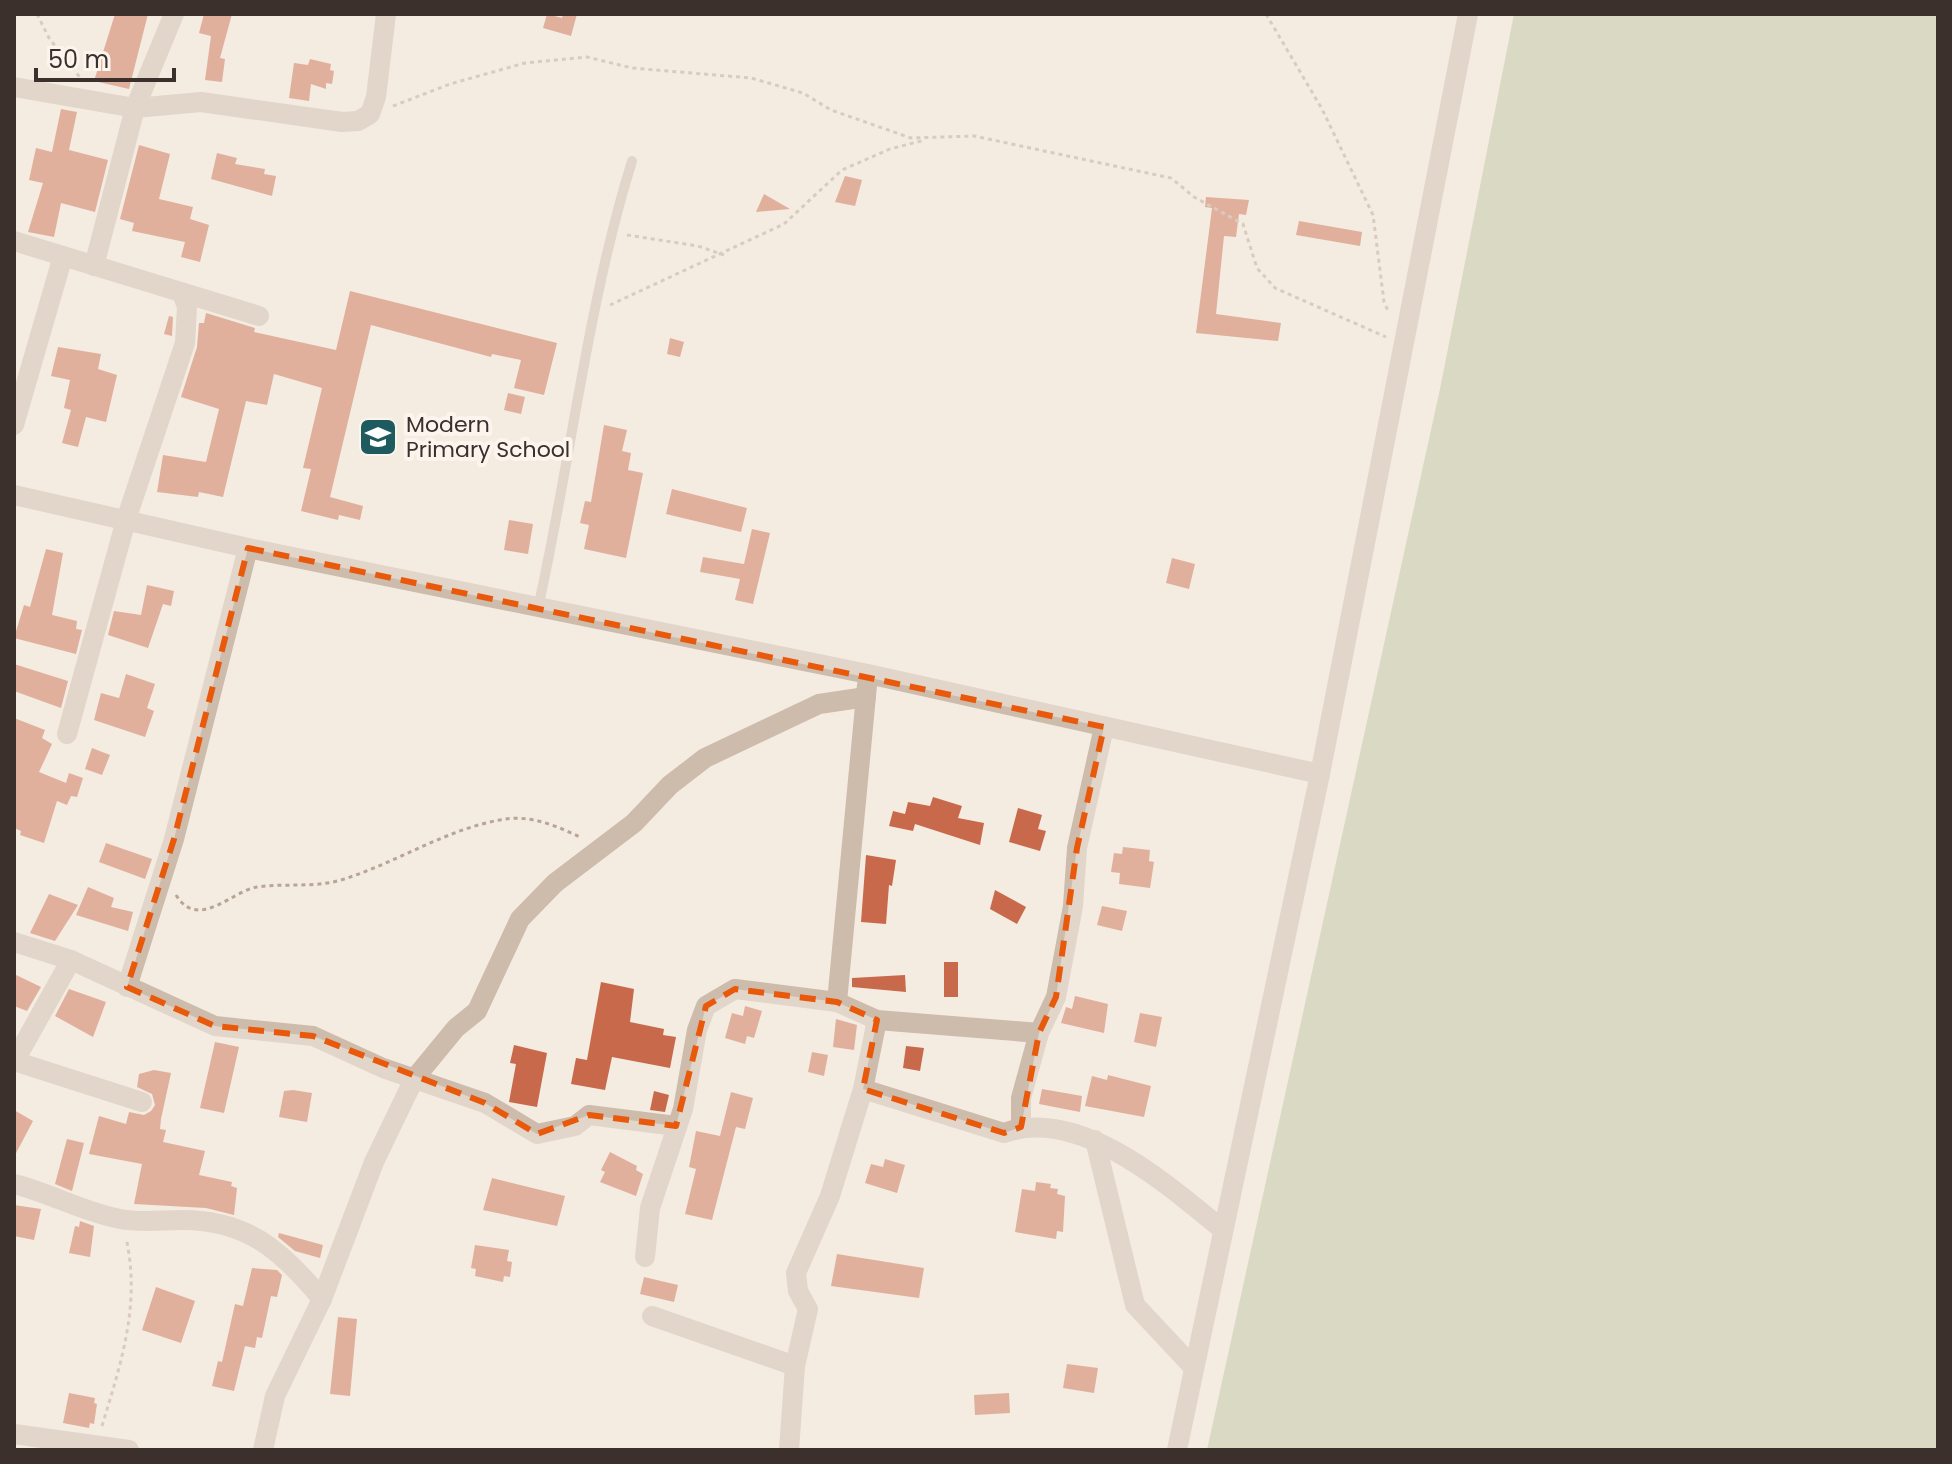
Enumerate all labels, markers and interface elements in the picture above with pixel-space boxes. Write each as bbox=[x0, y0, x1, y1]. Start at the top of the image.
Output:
scale bar bbox=[36, 32, 174, 82]
text: 50 m bbox=[48, 43, 109, 76]
place label: Modern Primary School bbox=[406, 409, 570, 465]
school or university icon: Modern Primary School bbox=[357, 416, 399, 458]

